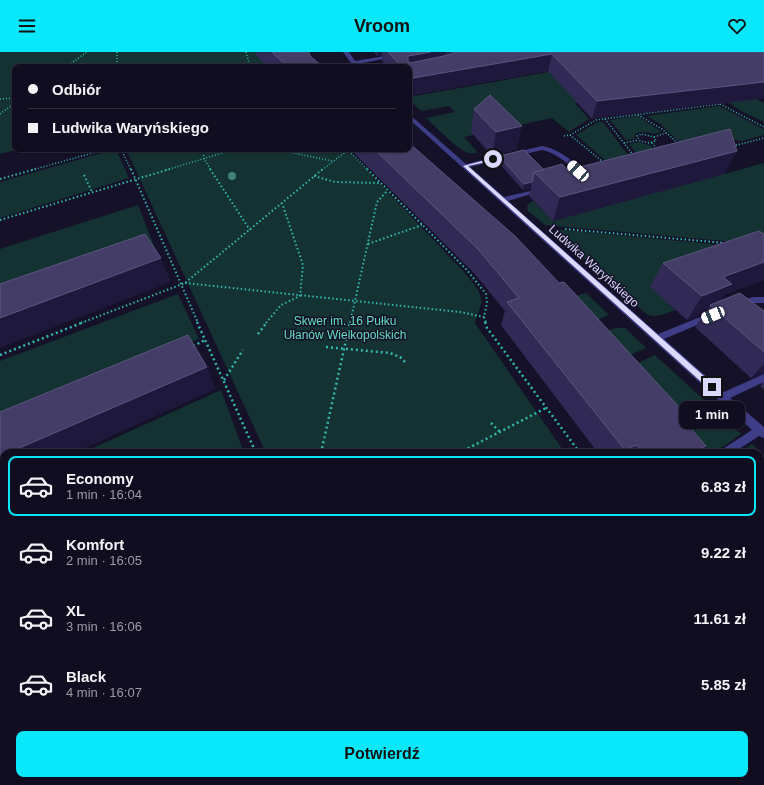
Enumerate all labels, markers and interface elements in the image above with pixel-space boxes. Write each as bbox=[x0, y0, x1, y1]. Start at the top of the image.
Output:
icon: menu bbox=[16, 15, 38, 37]
icon: heart bbox=[726, 15, 748, 37]
text: Vroom bbox=[354, 16, 410, 36]
text: Odbiór bbox=[52, 81, 101, 98]
text: Ludwika Waryńskiego bbox=[52, 119, 209, 136]
route start bbox=[484, 150, 502, 168]
car bbox=[565, 159, 591, 183]
street label: Ludwika Waryńskiego bbox=[546, 222, 642, 310]
car bbox=[700, 305, 726, 325]
park label: Skwer im. 16 Pułku Ułanów Wielkopolskich bbox=[284, 314, 406, 342]
route end bbox=[703, 378, 721, 396]
callout: 1 min bbox=[679, 401, 745, 429]
text: 1 min bbox=[695, 407, 729, 422]
icon: car bbox=[18, 468, 54, 504]
text: Economy bbox=[66, 470, 134, 487]
text: 6.83 zł bbox=[701, 478, 746, 495]
text: 1 min · 16:04 bbox=[66, 487, 142, 502]
icon: car bbox=[18, 534, 54, 570]
text: Komfort bbox=[66, 536, 124, 553]
text: 9.22 zł bbox=[701, 544, 746, 561]
text: 2 min · 16:05 bbox=[66, 553, 142, 568]
icon: car bbox=[18, 600, 54, 636]
text: XL bbox=[66, 602, 85, 619]
text: 11.61 zł bbox=[693, 610, 746, 627]
text: 3 min · 16:06 bbox=[66, 619, 142, 634]
icon: car bbox=[18, 666, 54, 702]
text: Black bbox=[66, 668, 106, 685]
text: 5.85 zł bbox=[701, 676, 746, 693]
text: 4 min · 16:07 bbox=[66, 685, 142, 700]
button: Potwierdź bbox=[16, 731, 748, 777]

